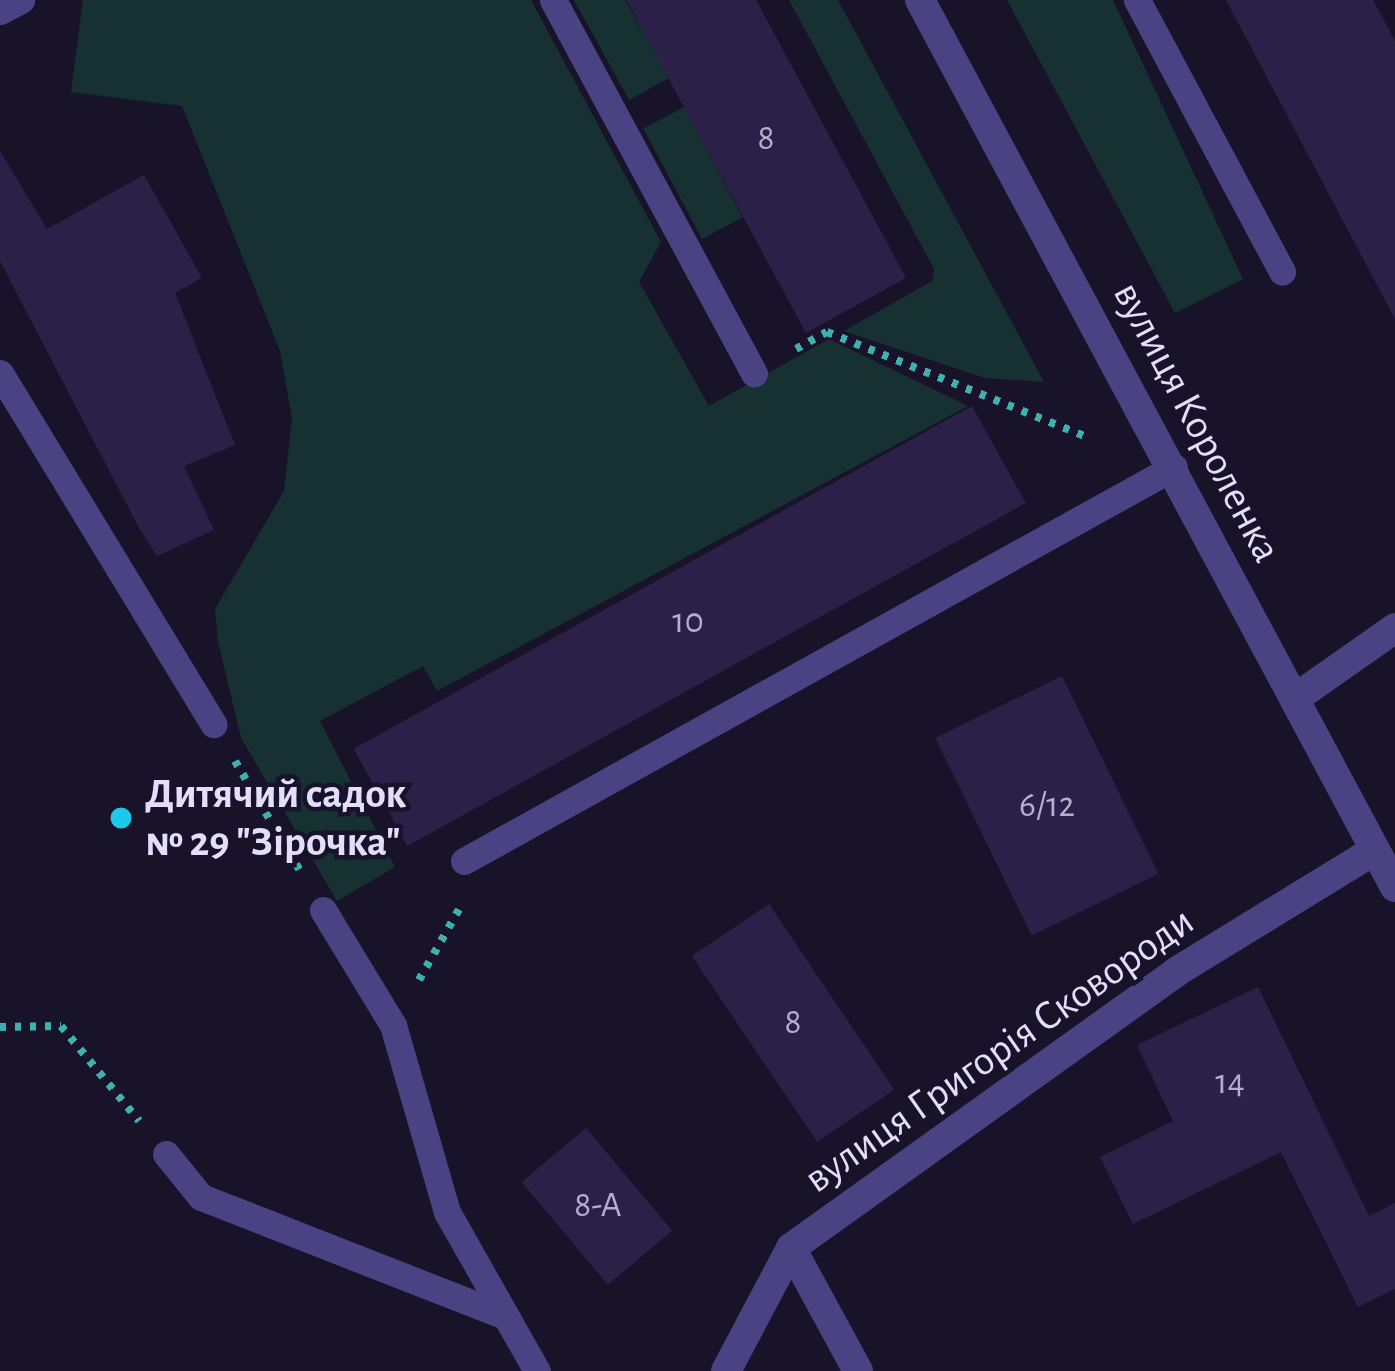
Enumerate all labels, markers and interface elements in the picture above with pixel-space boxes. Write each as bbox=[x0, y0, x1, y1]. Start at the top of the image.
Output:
house number: 8 bbox=[757, 117, 775, 161]
street label: вулиця Короленка bbox=[1102, 273, 1292, 571]
house number: 10 bbox=[672, 600, 704, 644]
place label: Дитячий садок № 29 "Зірочка" bbox=[145, 769, 406, 868]
house number: 6/12 bbox=[1019, 784, 1075, 828]
marker: Дитячий садок № 29 "Зірочка" bbox=[108, 805, 134, 831]
street label: вулиця Григорія Сковороди bbox=[794, 896, 1204, 1204]
house number: 8 bbox=[784, 1001, 802, 1045]
house number: 14 bbox=[1215, 1061, 1245, 1105]
house number: 8-А bbox=[574, 1184, 622, 1228]

